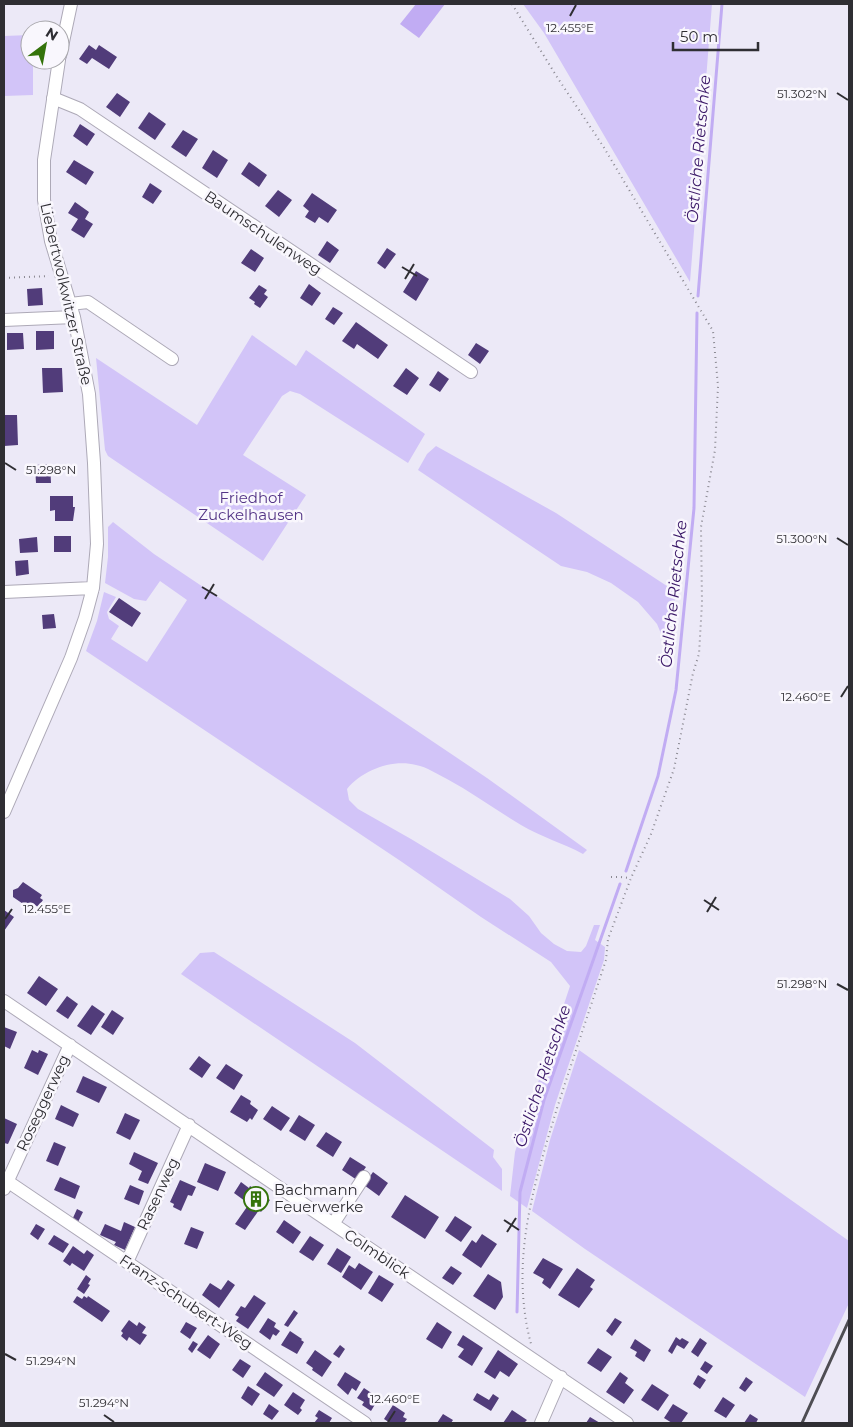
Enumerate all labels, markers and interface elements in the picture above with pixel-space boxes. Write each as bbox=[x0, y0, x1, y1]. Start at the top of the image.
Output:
north arrow bbox=[20, 20, 70, 70]
text: 12.455°E bbox=[546, 20, 594, 35]
scale bar bbox=[673, 20, 758, 52]
text: N bbox=[42, 23, 61, 45]
text: 50 m bbox=[680, 27, 718, 46]
water label: Östliche Rietschke bbox=[682, 74, 714, 224]
text: 51.302°N bbox=[777, 86, 827, 101]
street label: Baumschulenweg bbox=[201, 186, 326, 279]
street label: Liebertwolkwitzer Straße bbox=[36, 201, 97, 387]
text: 51.298°N bbox=[26, 462, 76, 477]
park label: Friedhof Zuckelhausen bbox=[198, 488, 304, 524]
water label: Östliche Rietschke bbox=[655, 519, 691, 669]
text: 51.300°N bbox=[776, 531, 828, 546]
text: 12.460°E bbox=[781, 689, 831, 704]
text: 12.455°E bbox=[23, 901, 71, 916]
text: 51.298°N bbox=[777, 976, 827, 991]
water label: Östliche Rietschke bbox=[510, 1002, 574, 1150]
street label: Roseggerweg bbox=[12, 1051, 73, 1154]
street label: Rasenweg bbox=[132, 1154, 183, 1233]
place label: Bachmann Feuerwerke bbox=[274, 1180, 363, 1216]
building icon: Bachmann Feuerwerke bbox=[243, 1186, 269, 1212]
street label: Colmblick bbox=[341, 1225, 414, 1282]
street label: Franz-Schubert-Weg bbox=[116, 1250, 256, 1353]
text: 51.294°N bbox=[26, 1353, 76, 1368]
text: 12.460°E bbox=[370, 1391, 420, 1406]
text: 51.294°N bbox=[79, 1395, 129, 1410]

